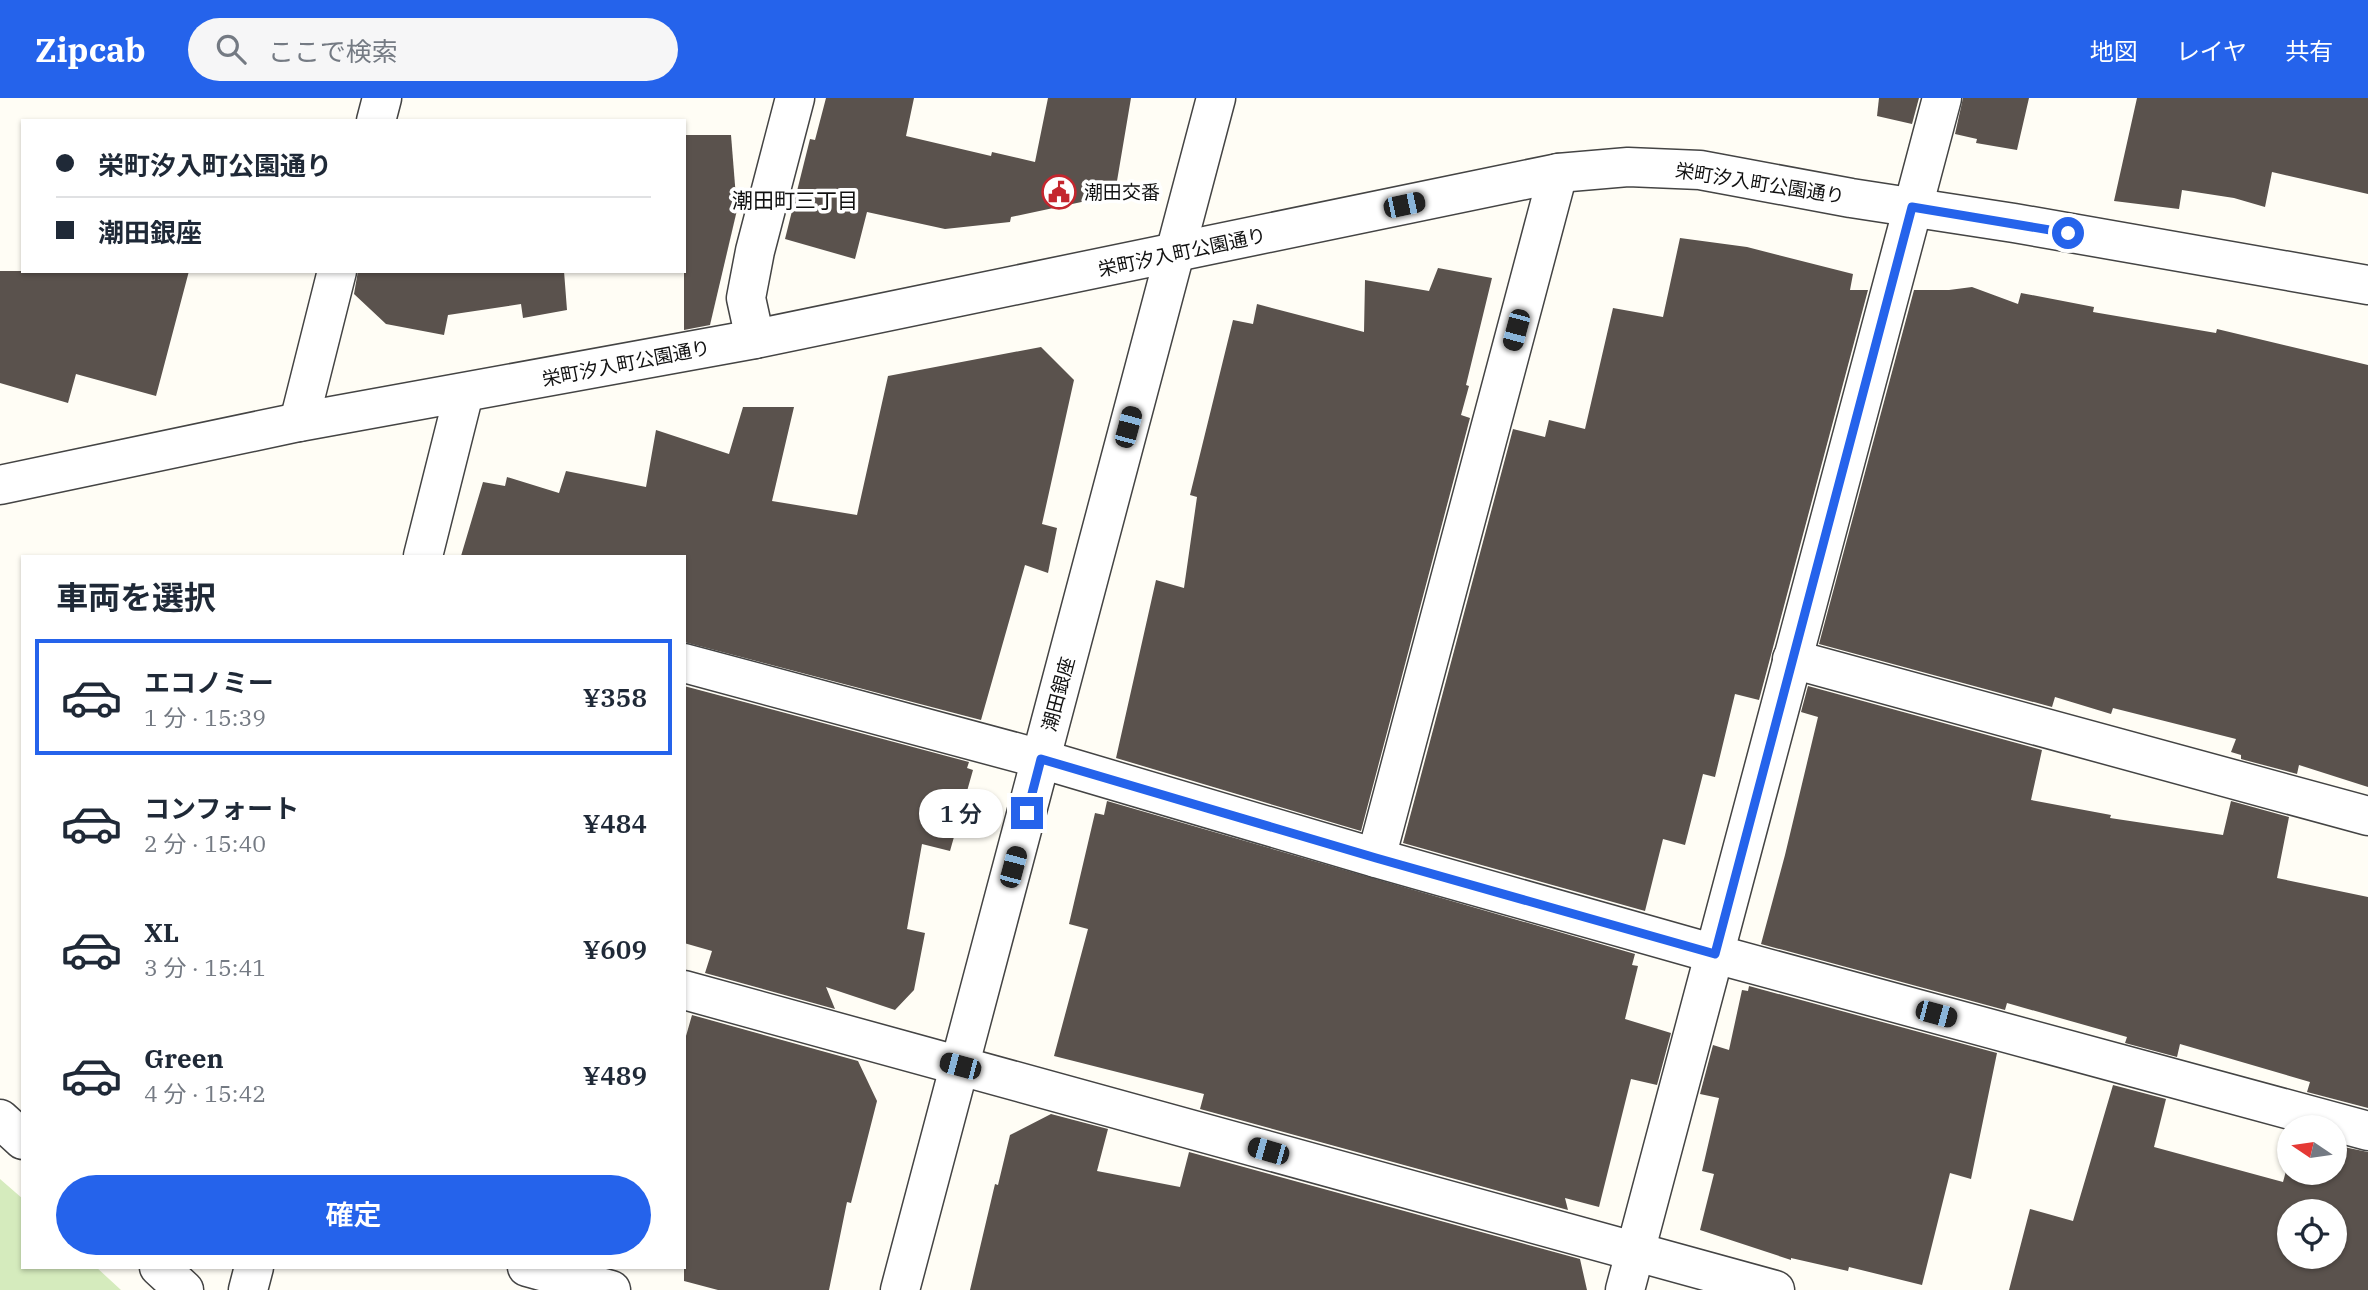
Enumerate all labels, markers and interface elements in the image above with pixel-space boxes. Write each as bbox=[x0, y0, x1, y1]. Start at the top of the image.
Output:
search box bbox=[188, 18, 678, 81]
text: Zipcab bbox=[35, 28, 146, 71]
icon: search bbox=[212, 30, 250, 68]
text: ここで検索 bbox=[268, 34, 398, 68]
text: 地図 bbox=[2090, 35, 2138, 67]
text: レイヤ bbox=[2176, 35, 2247, 67]
text: 共有 bbox=[2285, 35, 2333, 67]
text: 栄町汐入町公園通り bbox=[98, 148, 332, 182]
street label: 栄町汐入町公園通り bbox=[1674, 158, 1846, 208]
public building icon: 潮田交番 bbox=[1040, 173, 1078, 211]
place label: 潮田交番 bbox=[1084, 180, 1160, 204]
district label: 潮田町三丁目 bbox=[732, 186, 858, 214]
car bbox=[1382, 190, 1427, 220]
text: 潮田銀座 bbox=[98, 215, 202, 249]
route start bbox=[2052, 217, 2084, 249]
street label: 栄町汐入町公園通り bbox=[1096, 222, 1268, 282]
car bbox=[1501, 307, 1532, 353]
street label: 栄町汐入町公園通り bbox=[540, 335, 712, 391]
car bbox=[1113, 404, 1144, 450]
text: 車両を選択 bbox=[56, 576, 216, 618]
street label: 潮田銀座 bbox=[1037, 654, 1079, 734]
text: エコノミー bbox=[144, 665, 274, 699]
icon: car bbox=[60, 666, 123, 729]
text: ¥358 bbox=[583, 680, 647, 714]
text: 1 分 · 15:39 bbox=[144, 702, 266, 732]
callout: 1 分 bbox=[918, 788, 1002, 838]
text: コンフォート bbox=[144, 791, 299, 825]
icon: car bbox=[60, 792, 123, 855]
route end bbox=[1011, 797, 1043, 829]
text: 1 分 bbox=[940, 798, 982, 828]
text: ¥484 bbox=[583, 806, 647, 840]
text: 2 分 · 15:40 bbox=[144, 828, 266, 858]
car bbox=[998, 844, 1029, 890]
text: XL bbox=[144, 915, 179, 949]
icon: car bbox=[60, 918, 123, 981]
text: ¥609 bbox=[583, 932, 647, 966]
text: 3 分 · 15:41 bbox=[144, 952, 266, 982]
car bbox=[1913, 998, 1960, 1030]
text: Green bbox=[144, 1041, 224, 1075]
icon: car bbox=[60, 1044, 123, 1107]
car bbox=[937, 1050, 984, 1082]
text: ¥489 bbox=[583, 1058, 647, 1092]
text: 4 分 · 15:42 bbox=[144, 1078, 266, 1108]
north arrow bbox=[2277, 1115, 2347, 1185]
map controls bbox=[2277, 1115, 2347, 1269]
car bbox=[1245, 1135, 1292, 1167]
button: 確定 bbox=[56, 1175, 651, 1255]
button: locate bbox=[2277, 1199, 2347, 1269]

